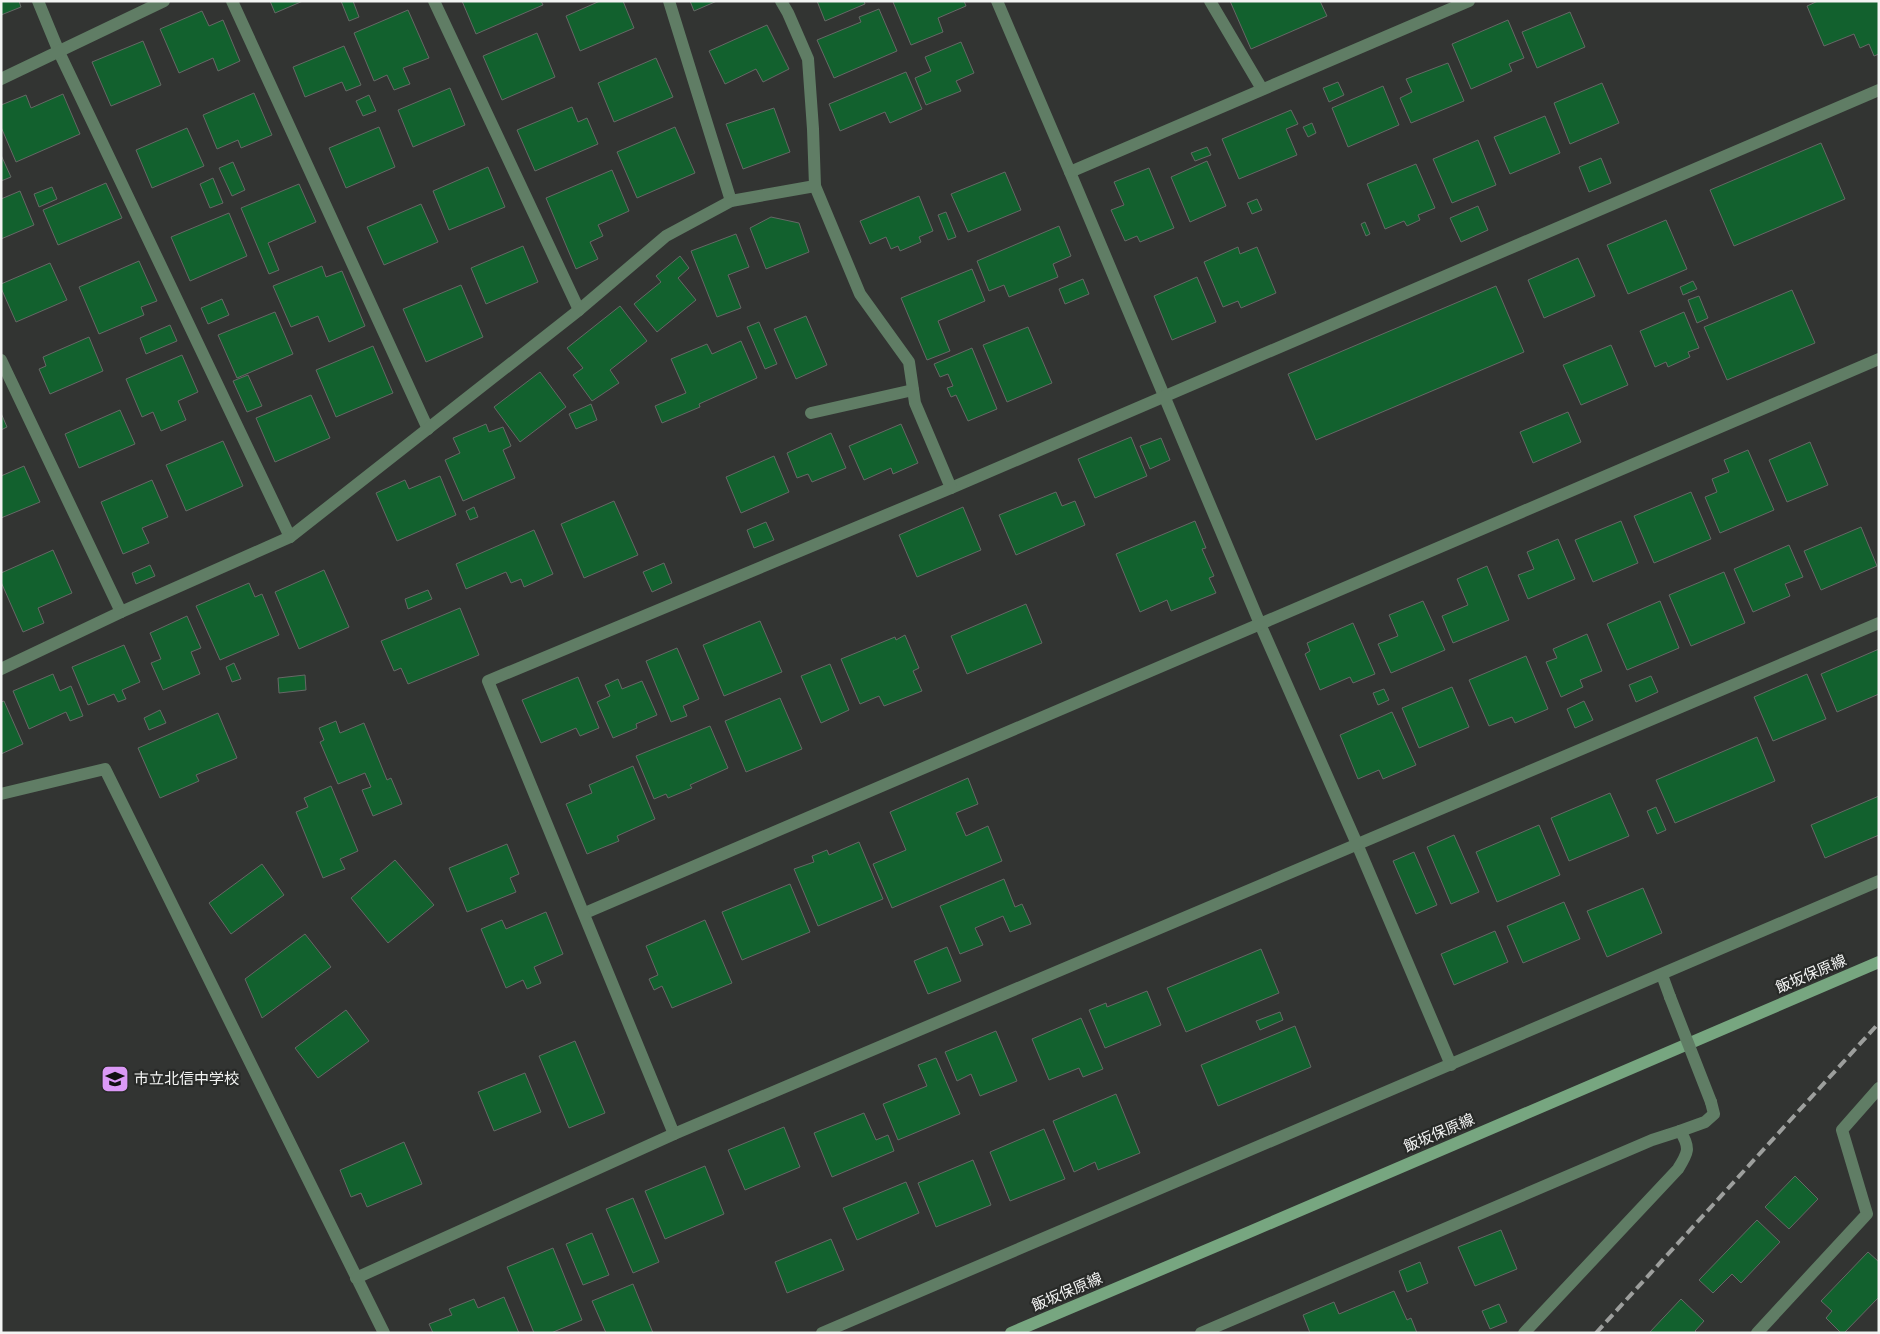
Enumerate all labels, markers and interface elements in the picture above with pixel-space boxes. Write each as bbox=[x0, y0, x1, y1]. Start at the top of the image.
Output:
street label: 飯坂保原線 bbox=[1773, 950, 1849, 996]
school or university icon: 市立北信中学校 bbox=[100, 1064, 130, 1094]
place label: 市立北信中学校 bbox=[134, 1069, 239, 1087]
street label: 飯坂保原線 bbox=[1401, 1109, 1477, 1155]
street label: 飯坂保原線 bbox=[1029, 1268, 1105, 1314]

